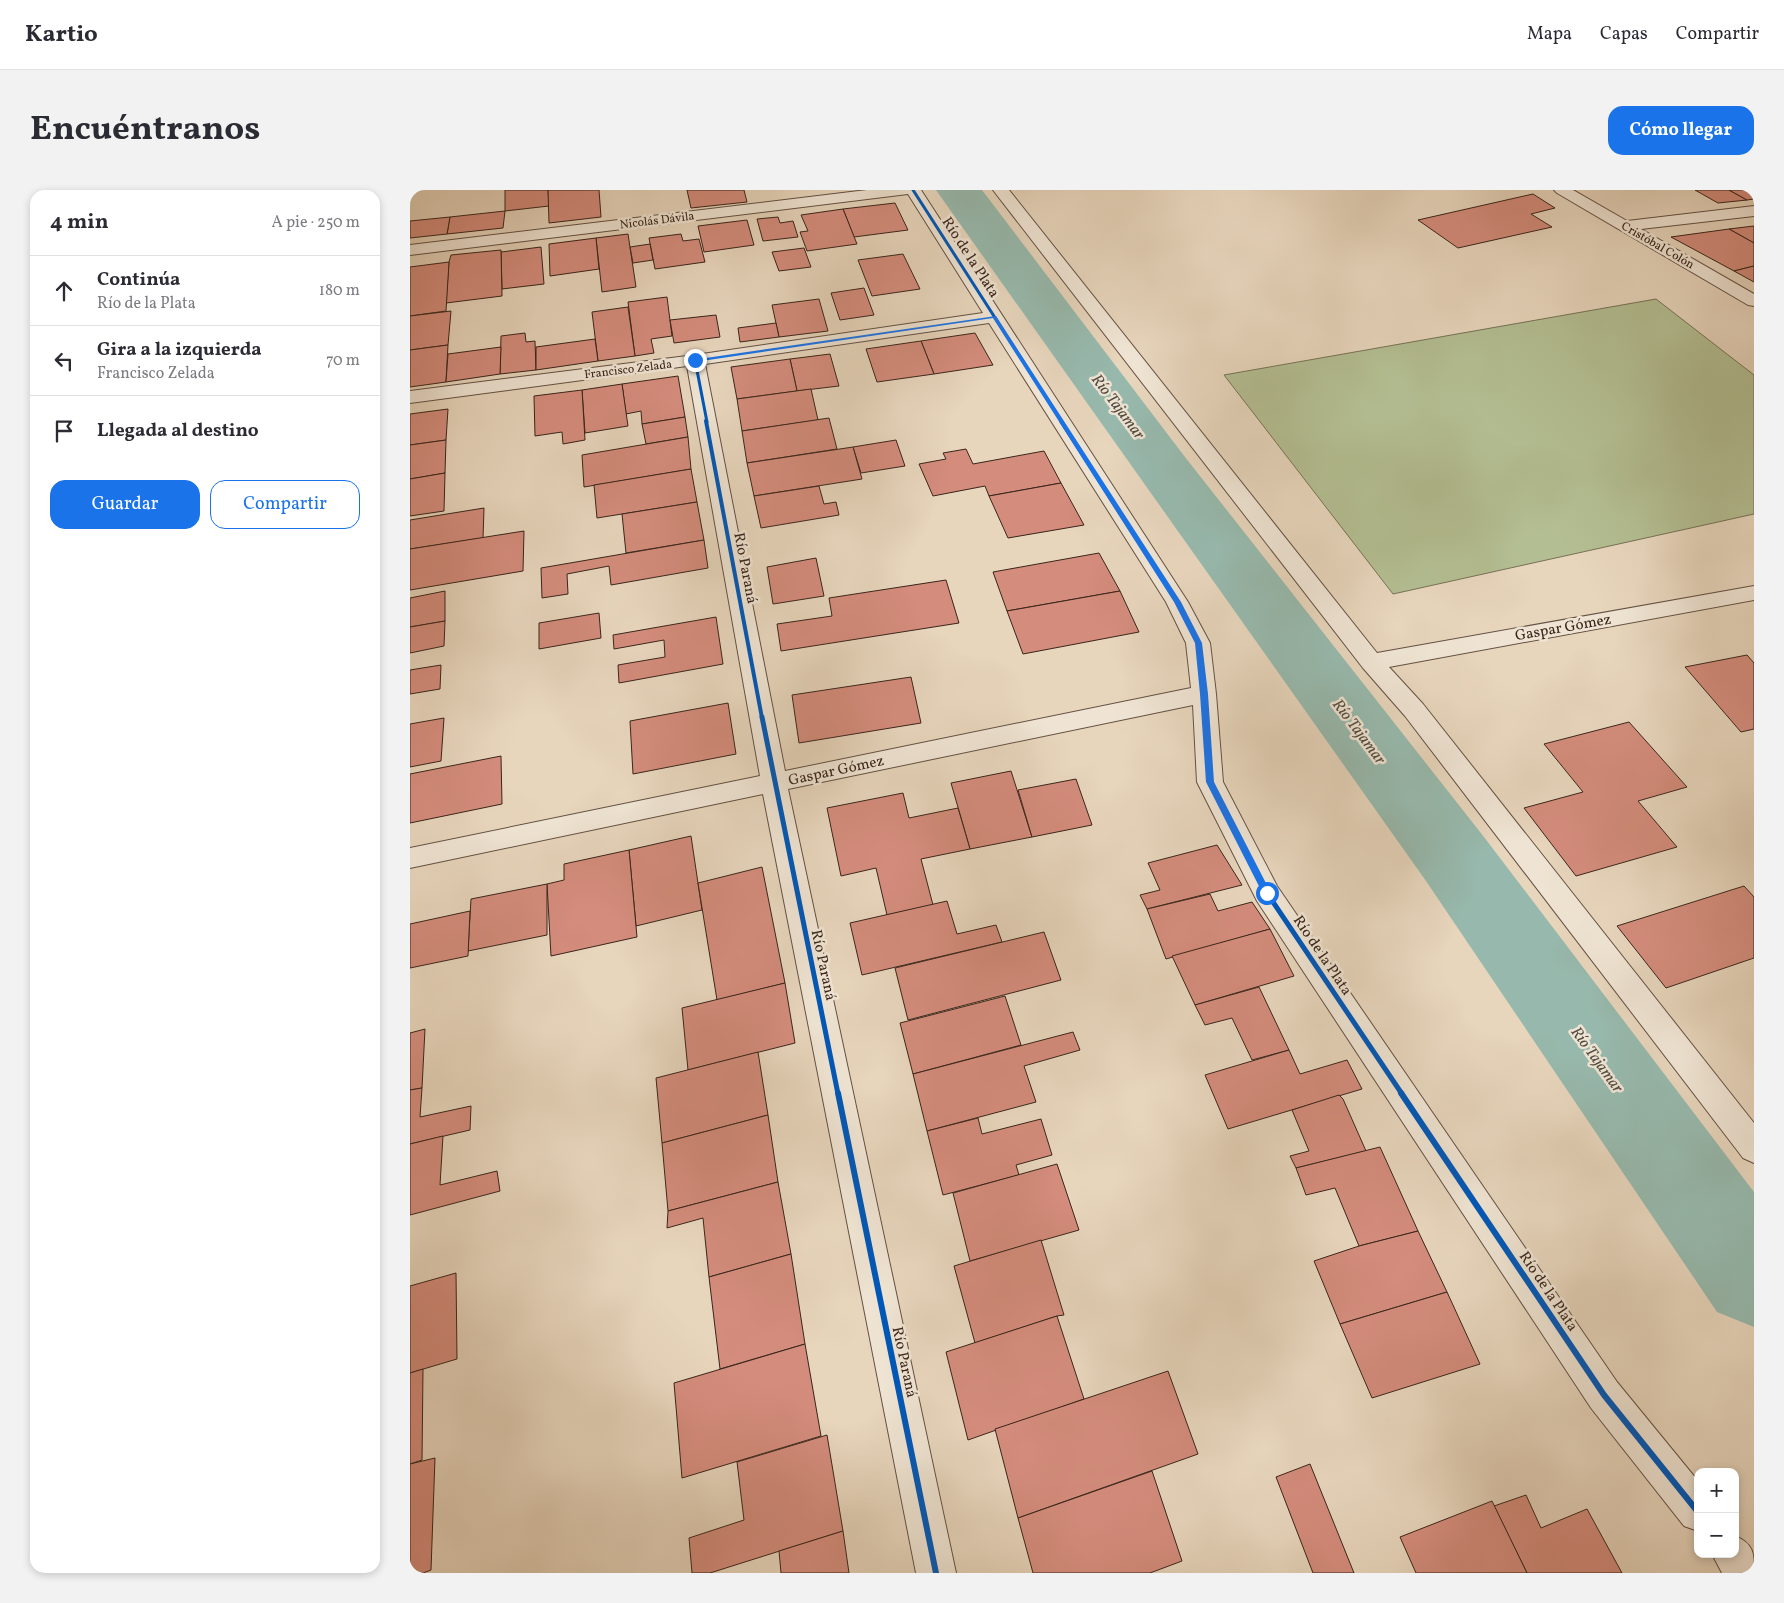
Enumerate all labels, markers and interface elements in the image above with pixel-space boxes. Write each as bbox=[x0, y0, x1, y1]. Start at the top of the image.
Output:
text: Kartio bbox=[25, 18, 98, 52]
text: Mapa bbox=[1527, 22, 1572, 47]
text: Capas bbox=[1600, 22, 1648, 47]
text: Compartir bbox=[1676, 22, 1759, 47]
text: Encuéntranos bbox=[30, 106, 260, 154]
button: Cómo llegar bbox=[1608, 106, 1754, 155]
text: 4 min bbox=[50, 208, 109, 237]
street label: Nicolás Dávila bbox=[619, 208, 695, 234]
text: A pie · 250 m bbox=[271, 212, 360, 234]
street label: Río de la Plata bbox=[936, 213, 1004, 302]
street label: Cristóbal Colón bbox=[1618, 219, 1697, 273]
text: Continúa bbox=[97, 267, 180, 293]
icon: ahead bbox=[50, 277, 78, 305]
text: 180 m bbox=[319, 280, 360, 302]
text: Río de la Plata bbox=[97, 293, 196, 315]
text: Gira a la izquierda bbox=[97, 337, 262, 363]
icon: left bbox=[50, 347, 78, 375]
route end bbox=[684, 349, 707, 372]
text: 70 m bbox=[326, 350, 360, 372]
street label: Francisco Zelada bbox=[583, 357, 673, 383]
text: Francisco Zelada bbox=[97, 363, 215, 385]
water label: Río Tajamar bbox=[1085, 370, 1150, 445]
icon: arrive bbox=[50, 417, 78, 445]
text: Llegada al destino bbox=[97, 418, 259, 444]
button: Guardar bbox=[50, 480, 200, 529]
button: Compartir bbox=[210, 480, 360, 529]
street label: Río Paraná bbox=[727, 531, 762, 606]
street label: Gaspar Gómez bbox=[1514, 610, 1613, 647]
water label: Río Tajamar bbox=[1326, 695, 1391, 770]
street label: Gaspar Gómez bbox=[787, 751, 886, 792]
route start bbox=[1256, 882, 1279, 905]
street label: Río de la Plata bbox=[1287, 912, 1356, 1000]
street label: Río Paraná bbox=[805, 928, 840, 1003]
water label: Río Tajamar bbox=[1565, 1023, 1628, 1099]
street label: Río de la Plata bbox=[1513, 1248, 1582, 1336]
street label: Río Paraná bbox=[886, 1325, 921, 1400]
map controls bbox=[1694, 1468, 1739, 1558]
button: + bbox=[1694, 1468, 1739, 1513]
button: − bbox=[1694, 1513, 1739, 1558]

